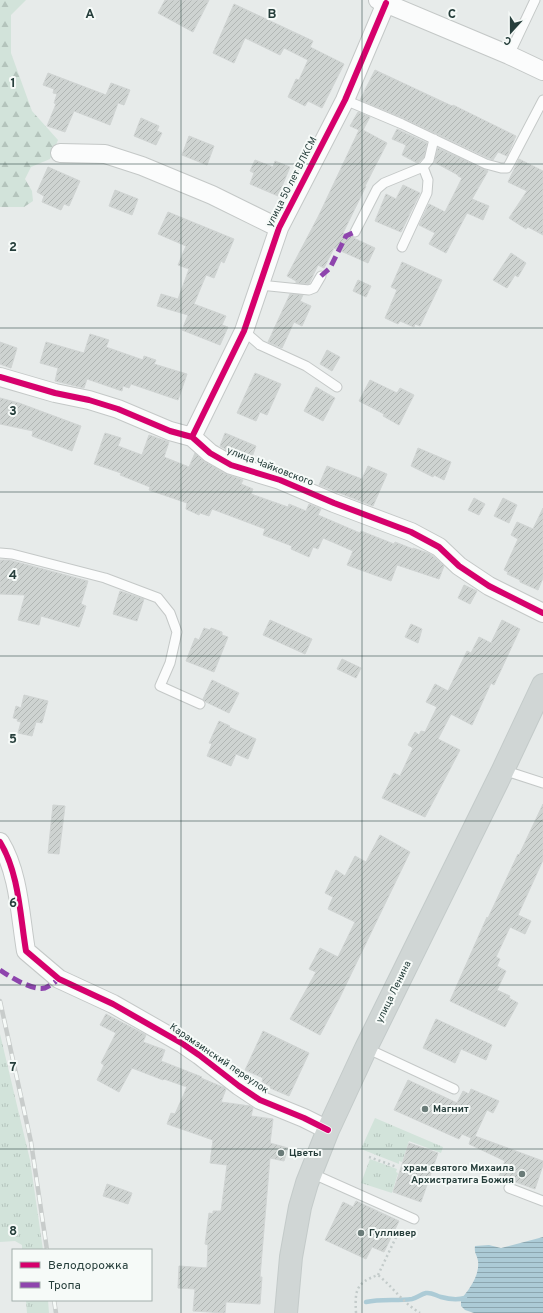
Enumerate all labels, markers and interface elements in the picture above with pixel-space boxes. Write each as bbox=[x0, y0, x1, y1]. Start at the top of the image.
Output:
text: A bbox=[85, 7, 95, 23]
text: B bbox=[268, 7, 277, 23]
text: C bbox=[448, 7, 456, 23]
north arrow bbox=[491, 12, 531, 52]
text: С bbox=[502, 33, 514, 48]
text: 1 bbox=[10, 76, 16, 92]
street label: улица 50 лет ВЛКСМ bbox=[264, 135, 320, 229]
text: 2 bbox=[9, 240, 17, 256]
text: 3 bbox=[9, 404, 17, 420]
street label: улица Чайковского bbox=[225, 444, 316, 490]
text: 4 bbox=[9, 568, 17, 584]
text: 5 bbox=[9, 732, 17, 748]
text: 6 bbox=[9, 896, 17, 912]
street label: улица Ленина bbox=[373, 959, 415, 1025]
street label: Карамзинский переулок bbox=[167, 1021, 271, 1097]
text: 7 bbox=[10, 1060, 17, 1076]
place label: Магнит bbox=[433, 1103, 469, 1116]
marker: Магнит bbox=[420, 1104, 430, 1114]
place label: Цветы bbox=[289, 1147, 321, 1160]
marker: Цветы bbox=[276, 1148, 286, 1158]
place label: храм святого Михаила Архистратига Божия bbox=[403, 1162, 514, 1187]
marker: храм святого Михаила Архистратига Божия bbox=[517, 1169, 527, 1179]
text: 8 bbox=[9, 1224, 17, 1240]
place label: Гулливер bbox=[369, 1227, 417, 1240]
marker: Гулливер bbox=[356, 1228, 366, 1238]
legend bbox=[12, 1249, 152, 1301]
text: Велодорожка bbox=[48, 1258, 128, 1274]
text: Тропа bbox=[48, 1278, 81, 1294]

